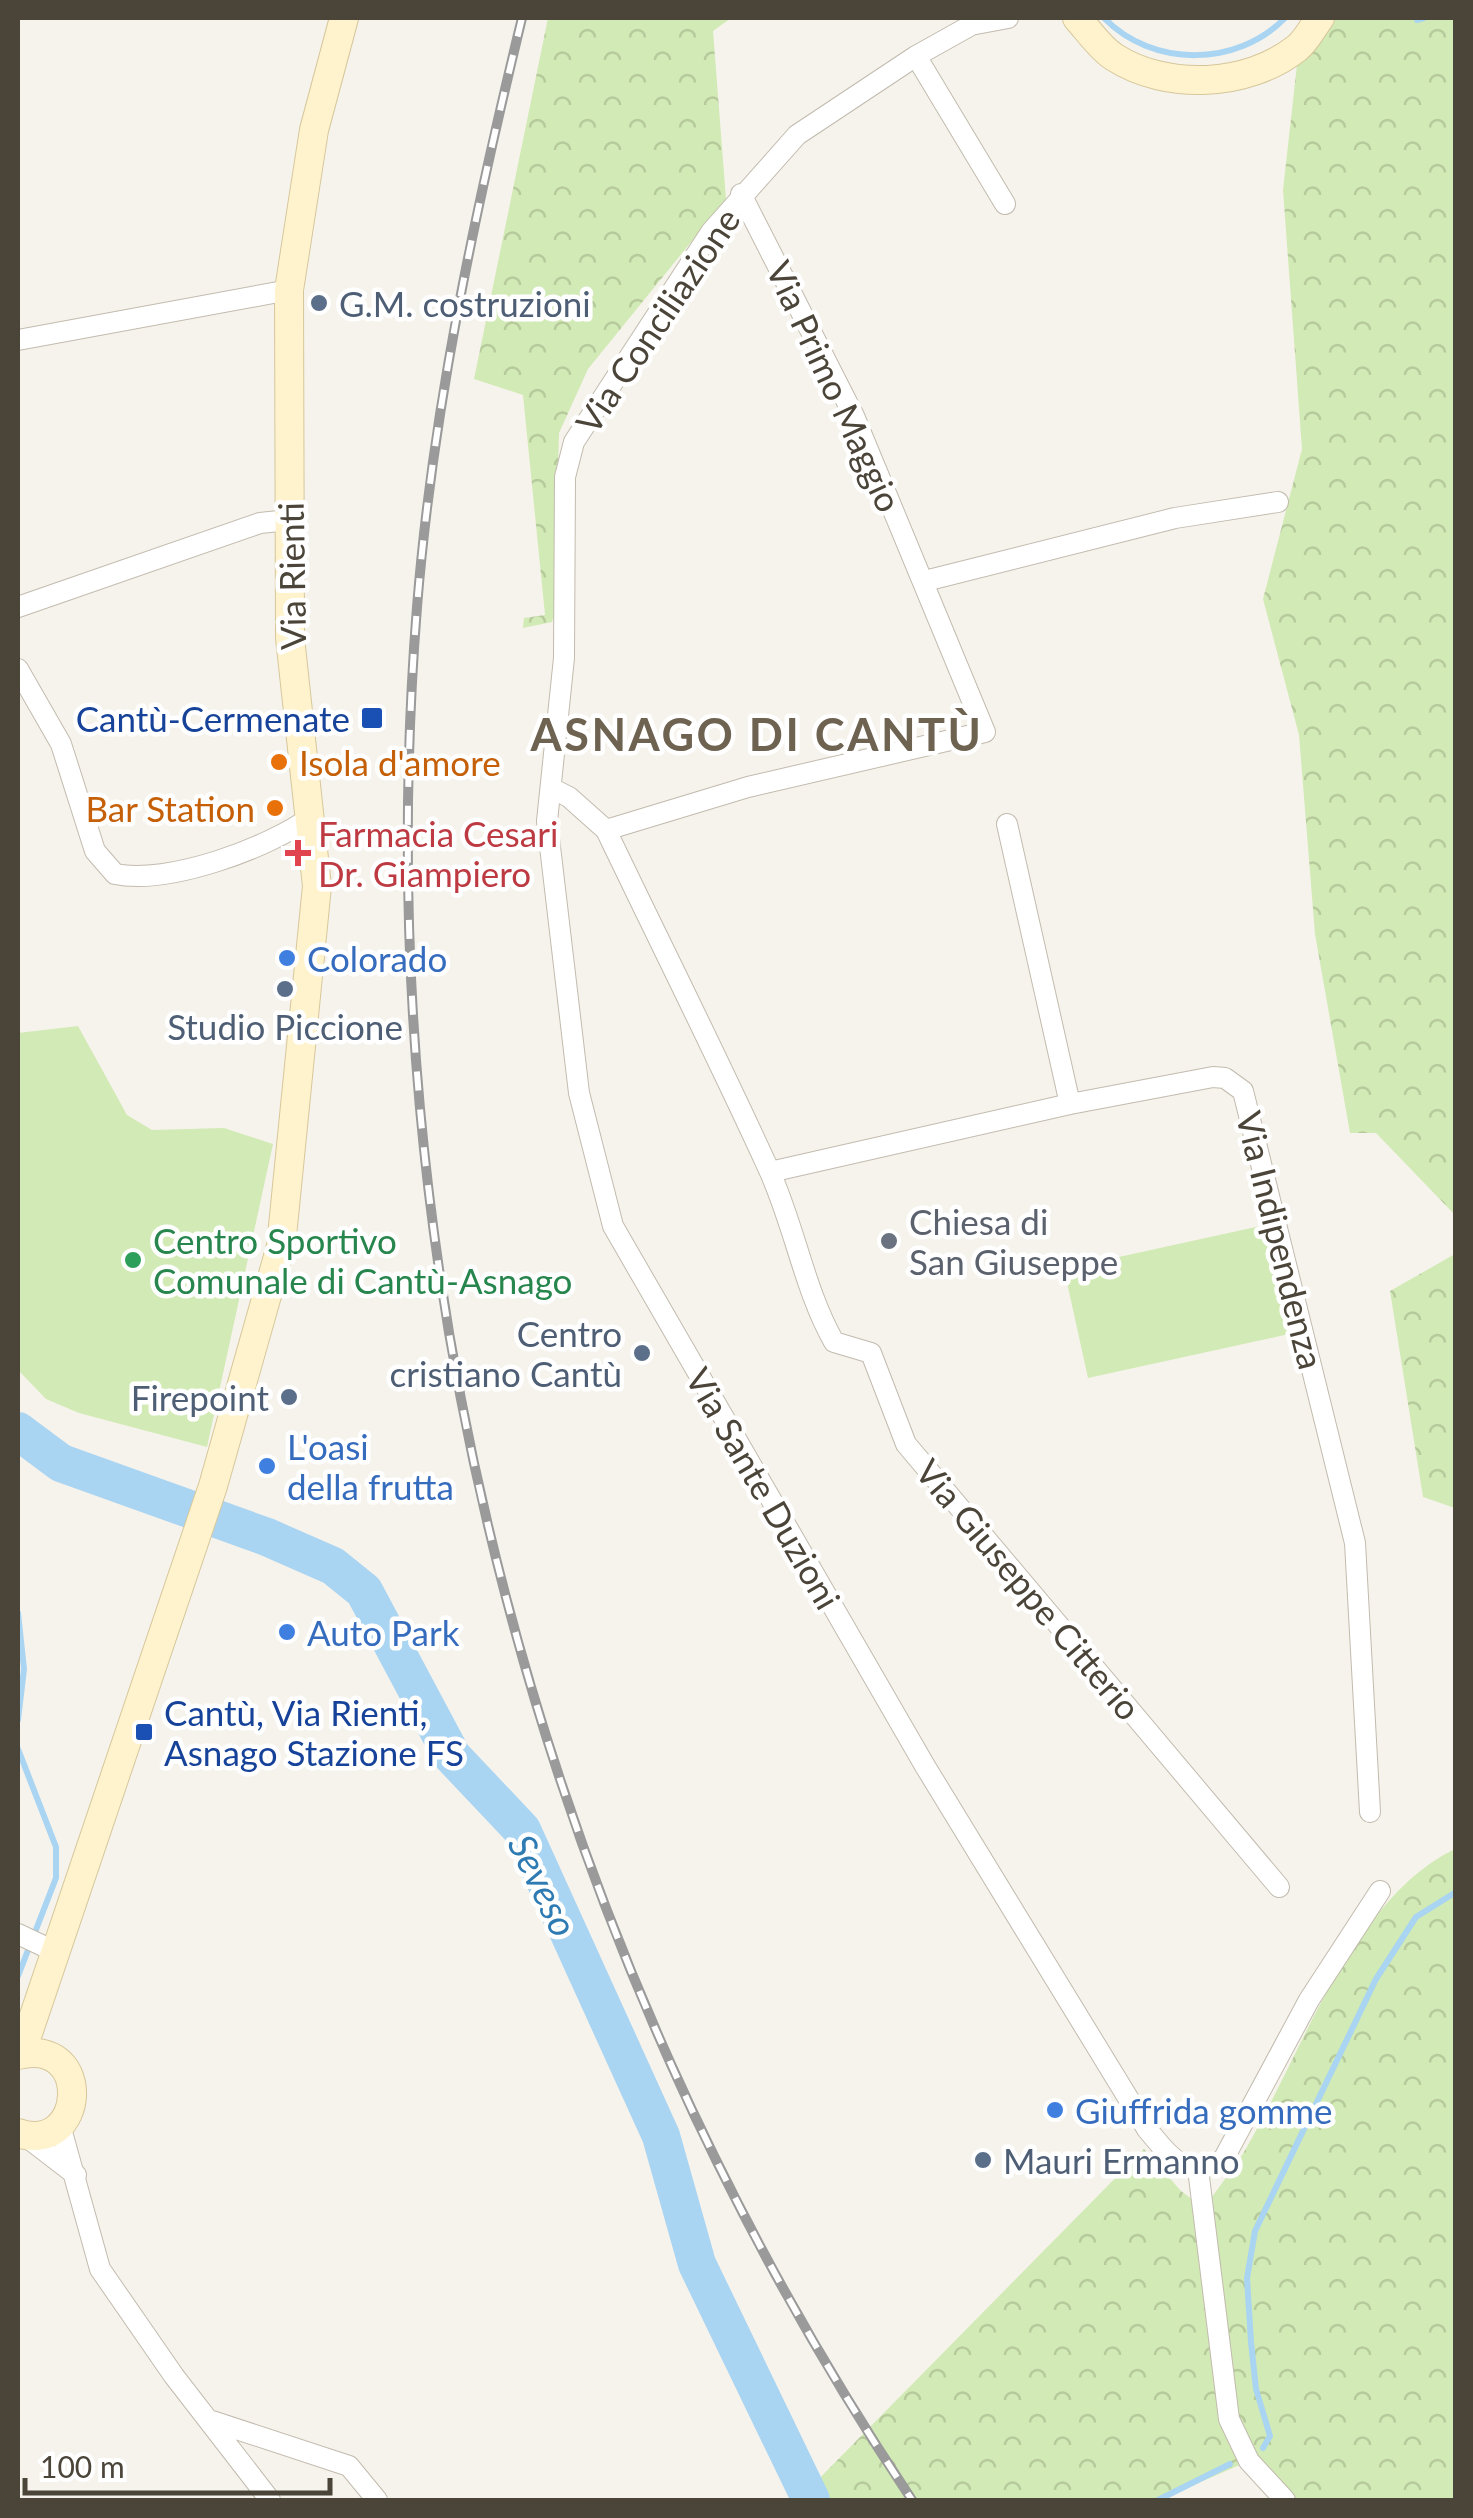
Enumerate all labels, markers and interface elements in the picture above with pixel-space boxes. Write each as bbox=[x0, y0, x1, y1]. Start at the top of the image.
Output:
street label: Via Conciliazione bbox=[566, 200, 748, 440]
street label: Via Primo Maggio bbox=[759, 254, 911, 518]
place label: G.M. costruzioni bbox=[339, 282, 591, 324]
marker: G.M. costruzioni bbox=[308, 292, 330, 314]
street label: Via Rienti bbox=[269, 502, 313, 650]
place label: Cantù-Cermenate bbox=[76, 697, 350, 739]
marker: Cantù-Cermenate bbox=[359, 705, 385, 731]
district label: ASNAGO DI CANTÙ bbox=[530, 707, 983, 761]
place label: Isola d'amore bbox=[299, 741, 501, 783]
marker: Isola d'amore bbox=[268, 751, 290, 773]
place label: Bar Station bbox=[85, 787, 255, 829]
marker: Bar Station bbox=[264, 797, 286, 819]
place label: Farmacia Cesari Dr. Giampiero bbox=[318, 812, 558, 894]
marker: Farmacia Cesari Dr. Giampiero bbox=[287, 842, 309, 864]
place label: Colorado bbox=[307, 937, 447, 979]
marker: Colorado bbox=[276, 947, 298, 969]
marker: Studio Piccione bbox=[274, 978, 296, 1000]
place label: Studio Piccione bbox=[167, 1005, 403, 1047]
street label: Via Indipendenza bbox=[1229, 1107, 1333, 1373]
place label: Chiesa di San Giuseppe bbox=[909, 1200, 1118, 1282]
place label: Centro Sportivo Comunale di Cantù-Asnago bbox=[153, 1219, 572, 1301]
marker: Chiesa di San Giuseppe bbox=[878, 1230, 900, 1252]
marker: Centro Sportivo Comunale di Cantù-Asnago bbox=[122, 1249, 144, 1271]
place label: Centro cristiano Cantù bbox=[390, 1312, 622, 1394]
marker: Centro cristiano Cantù bbox=[631, 1342, 653, 1364]
street label: Via Sante Duzioni bbox=[678, 1360, 850, 1616]
place label: Firepoint bbox=[131, 1376, 269, 1418]
marker: Firepoint bbox=[278, 1386, 300, 1408]
place label: L'oasi della frutta bbox=[287, 1425, 454, 1507]
street label: Via Giuseppe Citterio bbox=[908, 1450, 1150, 1728]
marker: L'oasi della frutta bbox=[256, 1455, 278, 1477]
place label: Auto Park bbox=[307, 1611, 460, 1653]
marker: Auto Park bbox=[276, 1621, 298, 1643]
place label: Cantù, Via Rienti, Asnago Stazione FS bbox=[164, 1691, 464, 1773]
marker: Cantù, Via Rienti, Asnago Stazione FS bbox=[133, 1721, 155, 1743]
water label: Seveso bbox=[500, 1826, 588, 1944]
place label: Giuffrida gomme bbox=[1075, 2089, 1333, 2131]
marker: Giuffrida gomme bbox=[1044, 2099, 1066, 2121]
place label: Mauri Ermanno bbox=[1003, 2139, 1240, 2181]
marker: Mauri Ermanno bbox=[972, 2149, 994, 2171]
scale bar bbox=[25, 2433, 330, 2495]
text: 100 m bbox=[40, 2448, 125, 2484]

